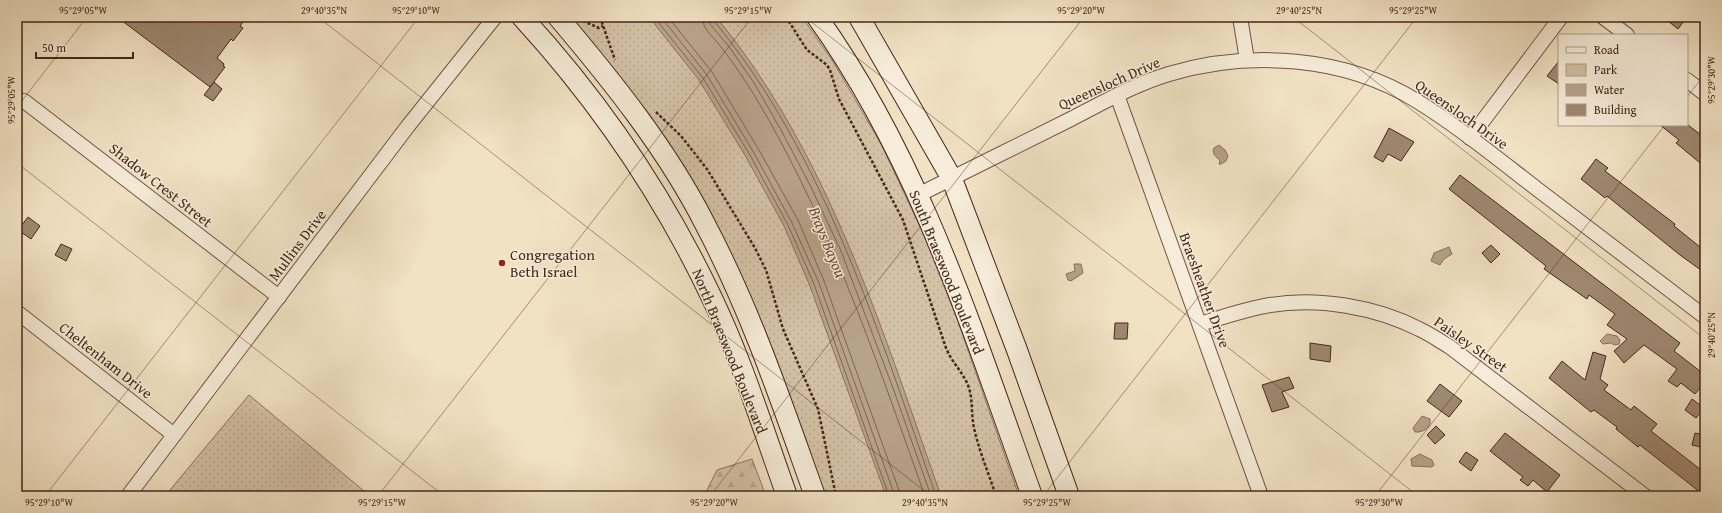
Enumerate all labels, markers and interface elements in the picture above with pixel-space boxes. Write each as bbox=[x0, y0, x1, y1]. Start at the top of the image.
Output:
text: 95°29'05"W bbox=[59, 3, 107, 18]
text: 29°40'35"N bbox=[301, 3, 347, 18]
text: 95°29'10"W bbox=[392, 3, 440, 18]
text: 95°29'15"W bbox=[724, 3, 772, 18]
text: 95°29'20"W bbox=[1057, 3, 1105, 18]
text: 29°40'25"N bbox=[1276, 3, 1322, 18]
text: 95°29'25"W bbox=[1389, 3, 1437, 18]
scale bar bbox=[36, 34, 133, 60]
legend bbox=[1558, 34, 1688, 126]
text: 50 m bbox=[42, 39, 66, 56]
text: Road bbox=[1594, 41, 1620, 58]
street label: Queensloch Drive bbox=[1055, 51, 1163, 115]
text: 95°29'30"W bbox=[1704, 56, 1719, 104]
text: Park bbox=[1594, 61, 1618, 78]
street label: Queensloch Drive bbox=[1411, 74, 1513, 154]
text: 95°29'05"W bbox=[4, 76, 19, 124]
text: Water bbox=[1594, 81, 1624, 98]
text: Building bbox=[1594, 101, 1637, 118]
street label: Shadow Crest Street bbox=[105, 138, 218, 232]
street label: South Braeswood Boulevard bbox=[904, 187, 990, 357]
water label: Brays Bayou bbox=[802, 202, 853, 281]
street label: Mullins Drive bbox=[263, 205, 331, 285]
street label: Braesheather Drive bbox=[1174, 230, 1236, 350]
place label: Congregation Beth Israel bbox=[510, 244, 595, 282]
marker: Congregation Beth Israel bbox=[497, 258, 507, 268]
street label: North Braeswood Boulevard bbox=[687, 265, 773, 437]
street label: Paisley Street bbox=[1430, 311, 1513, 377]
text: 29°40'25"N bbox=[1704, 312, 1719, 358]
street label: Cheltenham Drive bbox=[55, 317, 157, 403]
text: 95°29'10"W bbox=[25, 495, 73, 510]
text: 95°29'15"W bbox=[358, 495, 406, 510]
text: 95°29'20"W bbox=[690, 495, 738, 510]
text: 29°40'35"N bbox=[902, 495, 948, 510]
text: 95°29'25"W bbox=[1023, 495, 1071, 510]
text: 95°29'30"W bbox=[1355, 495, 1403, 510]

